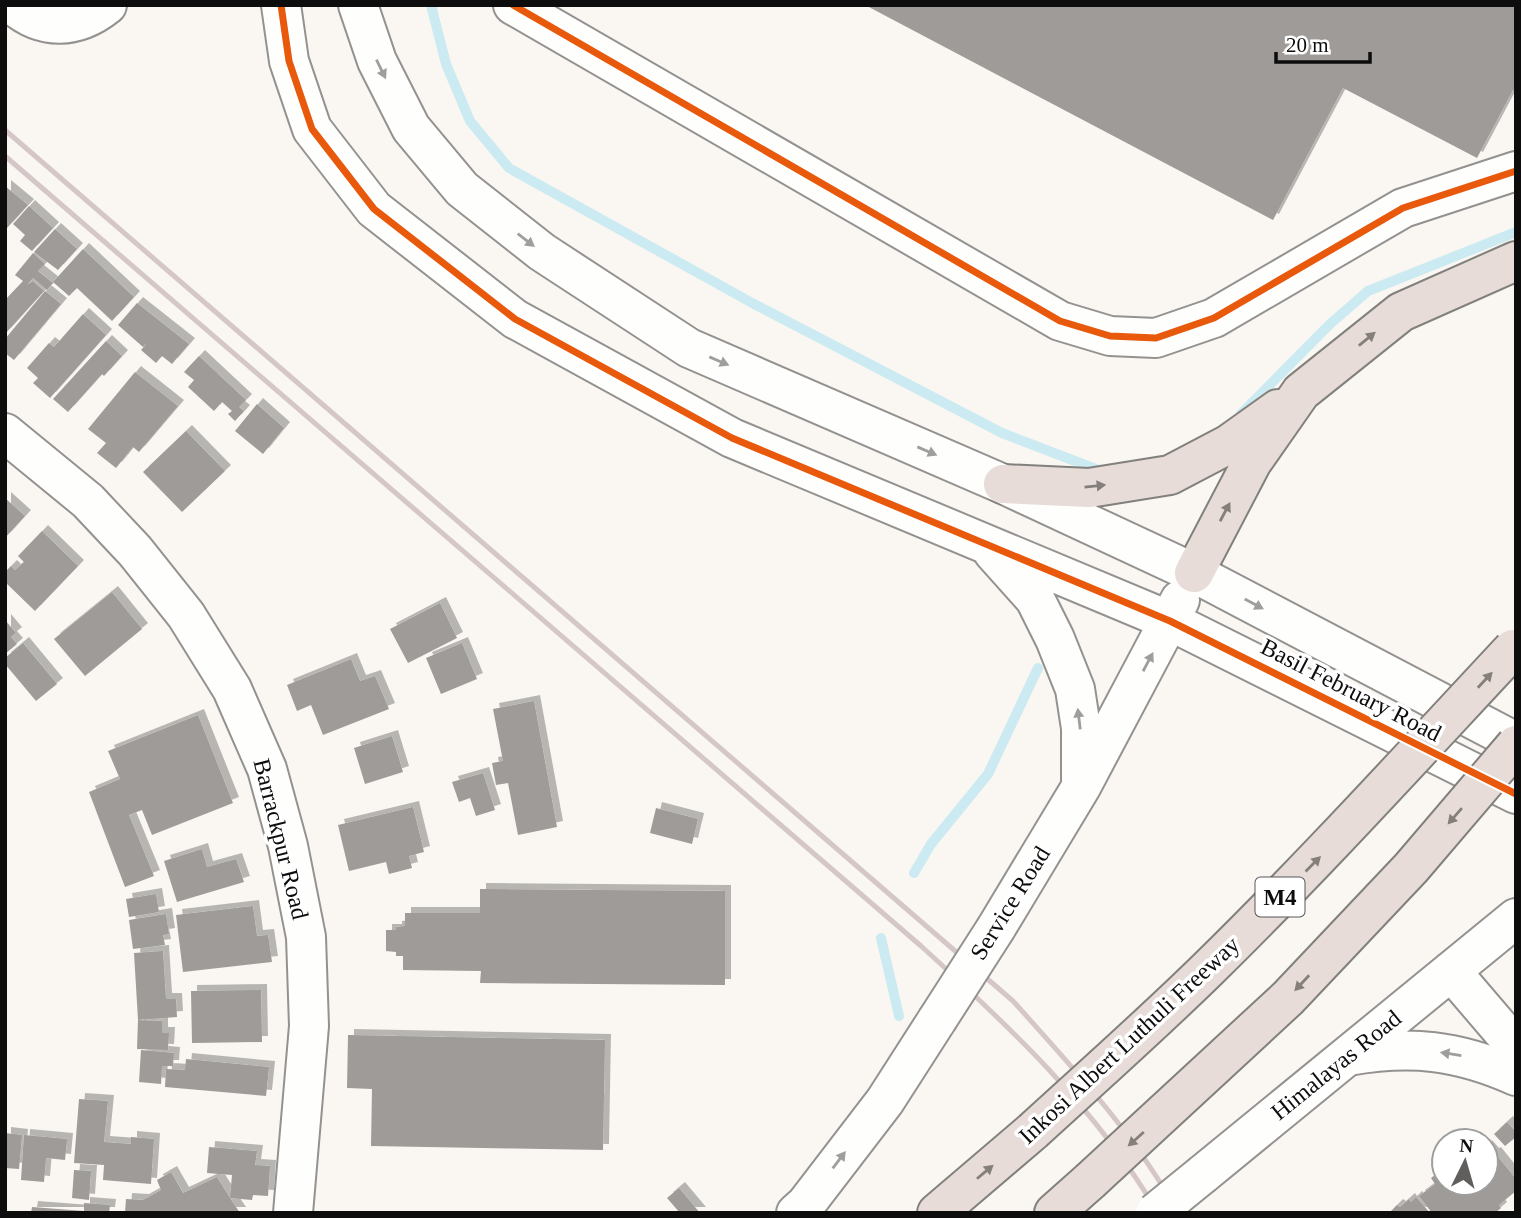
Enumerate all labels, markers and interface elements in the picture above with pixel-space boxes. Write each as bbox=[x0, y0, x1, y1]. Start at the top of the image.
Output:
scale bar bbox=[1276, 21, 1370, 65]
text: 20 m bbox=[1286, 33, 1329, 57]
one-way arrow bbox=[376, 59, 387, 79]
one-way arrow bbox=[517, 232, 535, 247]
one-way arrow bbox=[1359, 332, 1376, 347]
one-way arrow bbox=[708, 355, 729, 366]
one-way arrow bbox=[917, 446, 938, 457]
one-way arrow bbox=[1085, 481, 1107, 492]
one-way arrow bbox=[1219, 502, 1231, 522]
one-way arrow bbox=[1245, 597, 1265, 609]
street label: Basil February Road bbox=[1257, 633, 1445, 747]
one-way arrow bbox=[1142, 652, 1154, 672]
one-way arrow bbox=[1476, 671, 1493, 688]
one-way arrow bbox=[1074, 708, 1085, 730]
street label: Barrackpur Road bbox=[248, 756, 314, 922]
one-way arrow bbox=[1448, 806, 1463, 824]
street label: Service Road bbox=[965, 842, 1055, 964]
one-way arrow bbox=[1304, 855, 1321, 872]
road number: M4 bbox=[1256, 877, 1304, 916]
street label: Inkosi Albert Luthuli Freeway bbox=[1014, 931, 1244, 1149]
one-way arrow bbox=[1294, 974, 1310, 991]
street label: Himalayas Road bbox=[1266, 1005, 1406, 1125]
one-way arrow bbox=[1440, 1048, 1462, 1059]
north arrow bbox=[1430, 1127, 1500, 1197]
one-way arrow bbox=[1127, 1131, 1145, 1147]
text: N bbox=[1459, 1135, 1474, 1157]
one-way arrow bbox=[832, 1151, 846, 1169]
one-way arrow bbox=[976, 1164, 994, 1180]

